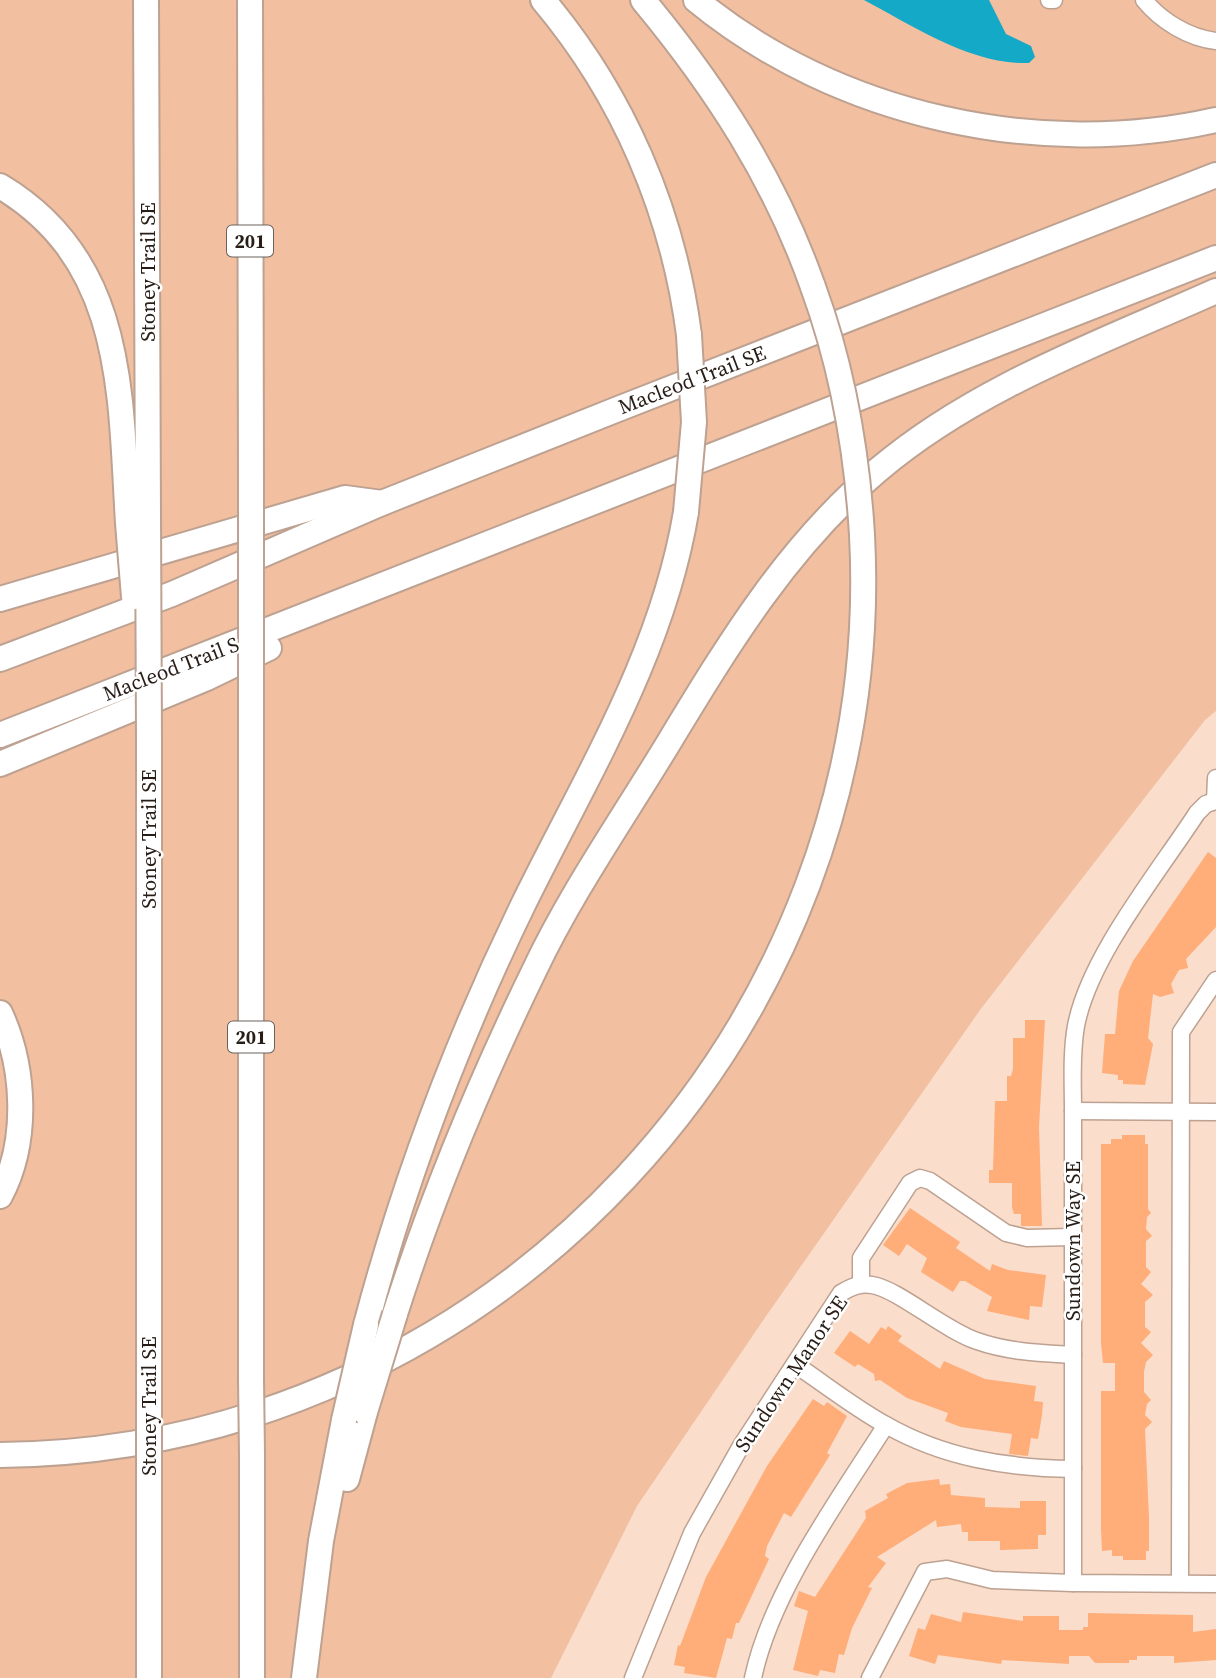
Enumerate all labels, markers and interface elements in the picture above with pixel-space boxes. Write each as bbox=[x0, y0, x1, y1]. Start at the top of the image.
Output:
street label: Stoney Trail SE bbox=[133, 202, 162, 342]
road number: 201 bbox=[227, 226, 273, 256]
street label: Macleod Trail SE bbox=[614, 338, 770, 421]
street label: Macleod Trail S bbox=[99, 629, 243, 708]
street label: Stoney Trail SE bbox=[134, 769, 163, 909]
road number: 201 bbox=[228, 1021, 274, 1052]
street label: Sundown Way SE bbox=[1058, 1161, 1087, 1321]
street label: Sundown Manor SE bbox=[727, 1290, 854, 1458]
street label: Stoney Trail SE bbox=[134, 1336, 163, 1476]

